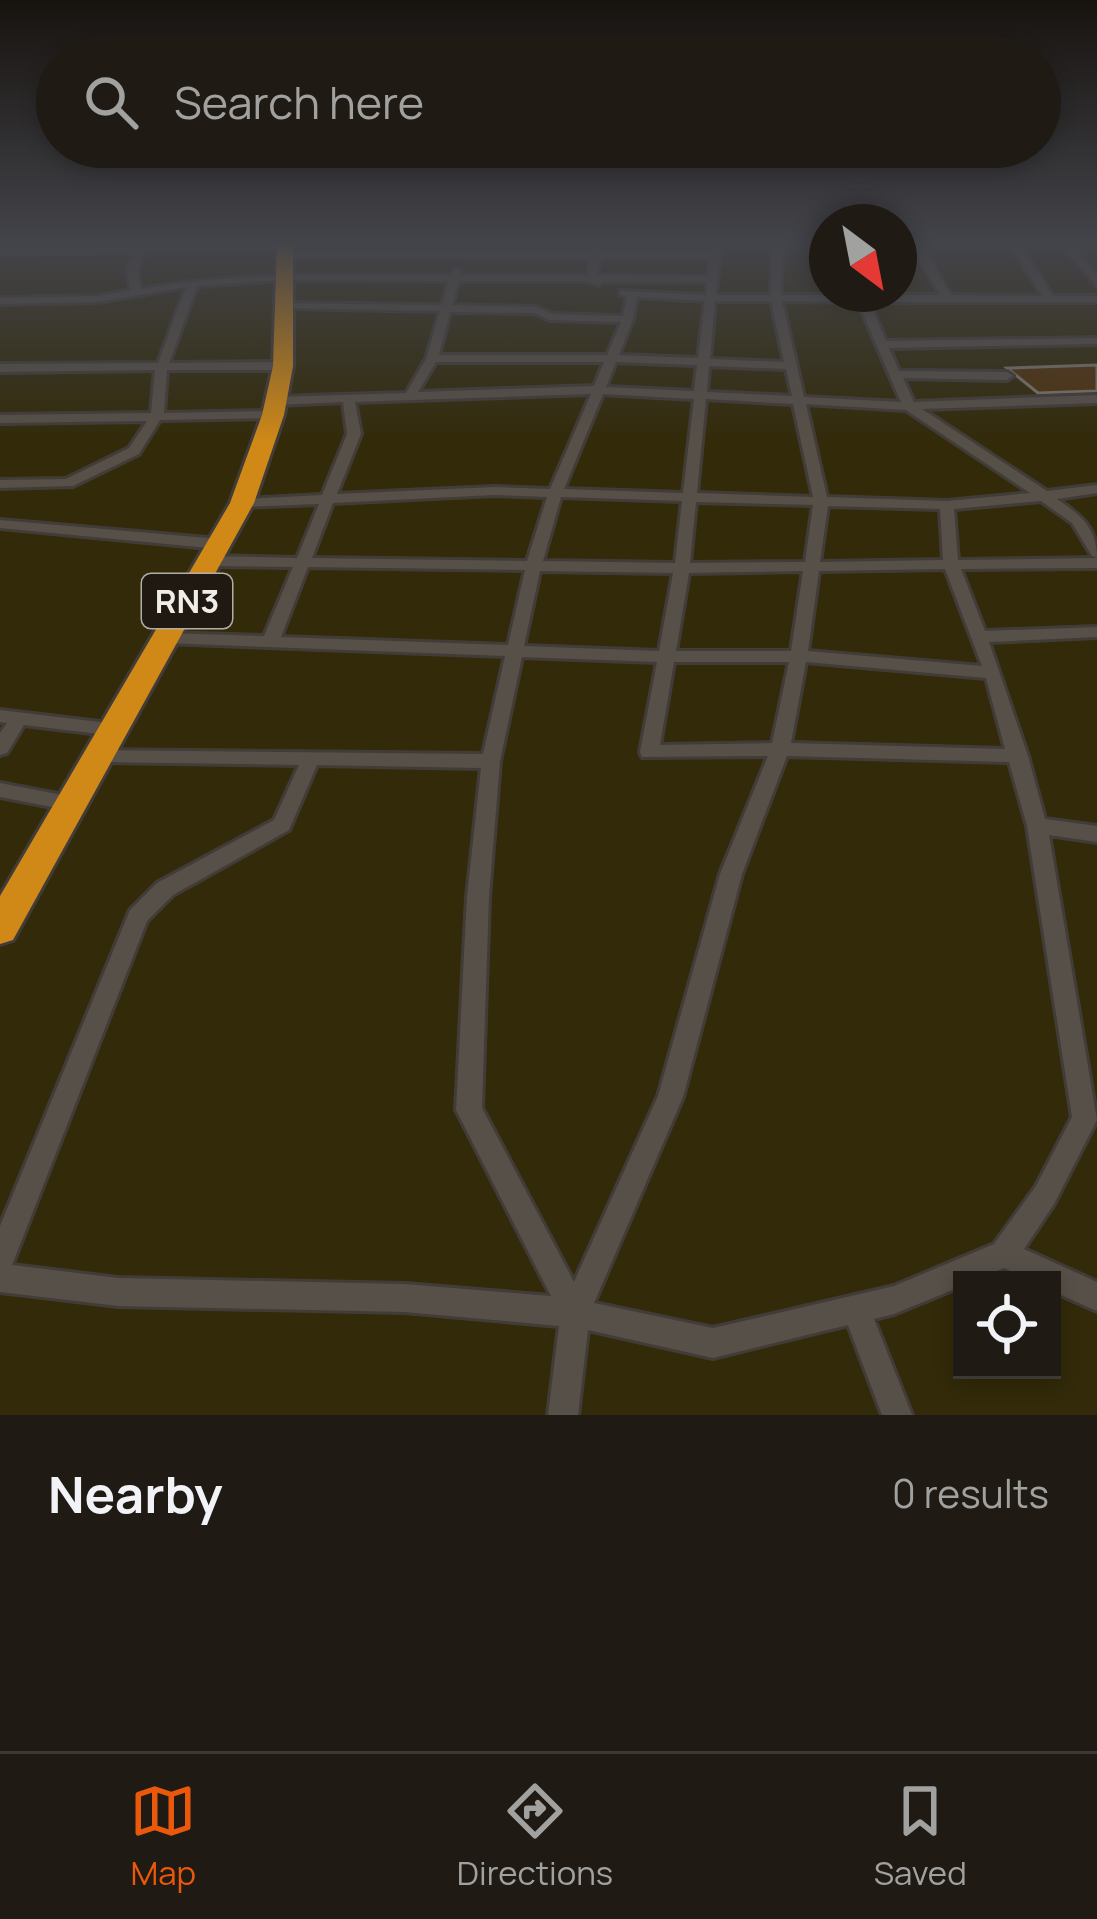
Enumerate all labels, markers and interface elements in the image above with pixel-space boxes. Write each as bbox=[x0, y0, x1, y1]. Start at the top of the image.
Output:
search box bbox=[36, 36, 1061, 168]
icon: search bbox=[78, 69, 144, 135]
text: Search here bbox=[174, 71, 424, 133]
north arrow bbox=[809, 204, 917, 312]
road number: RN3 bbox=[142, 574, 232, 628]
map controls bbox=[953, 1271, 1061, 1379]
button: locate bbox=[953, 1271, 1061, 1379]
text: Nearby bbox=[48, 1459, 223, 1528]
text: 0 results bbox=[892, 1466, 1049, 1520]
tab: Map bbox=[130, 1778, 196, 1895]
tab: Directions bbox=[457, 1778, 613, 1895]
tab: Saved bbox=[874, 1778, 967, 1895]

